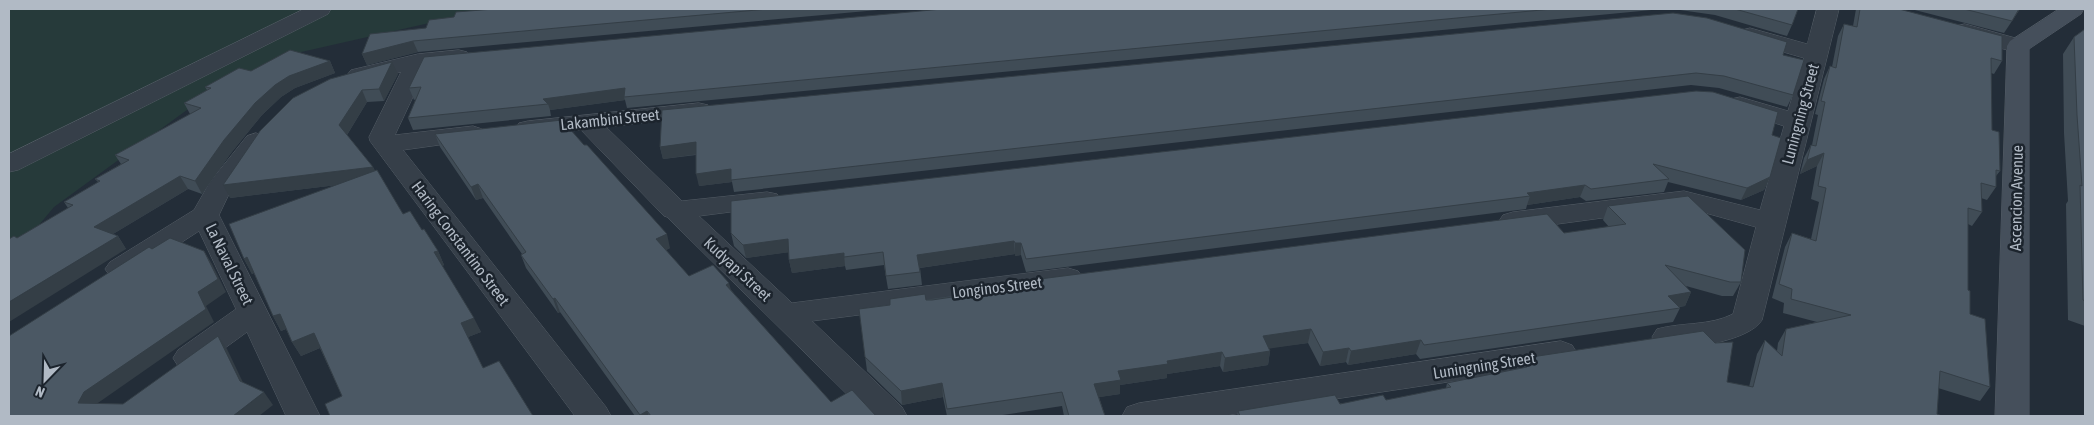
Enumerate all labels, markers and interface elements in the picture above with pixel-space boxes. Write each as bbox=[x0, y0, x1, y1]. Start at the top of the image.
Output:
street label: Luningning Street bbox=[1778, 61, 1823, 167]
street label: Lakambini Street bbox=[560, 105, 661, 133]
street label: Ascencion Avenue bbox=[2006, 145, 2026, 251]
street label: Haring Constantino Street bbox=[408, 177, 514, 310]
street label: La Naval Street bbox=[203, 220, 258, 308]
street label: Kudyapi Street bbox=[700, 233, 776, 306]
street label: Longinos Street bbox=[951, 273, 1043, 302]
street label: Luningning Street bbox=[1432, 348, 1537, 383]
north arrow bbox=[20, 355, 70, 405]
text: N bbox=[33, 383, 47, 401]

